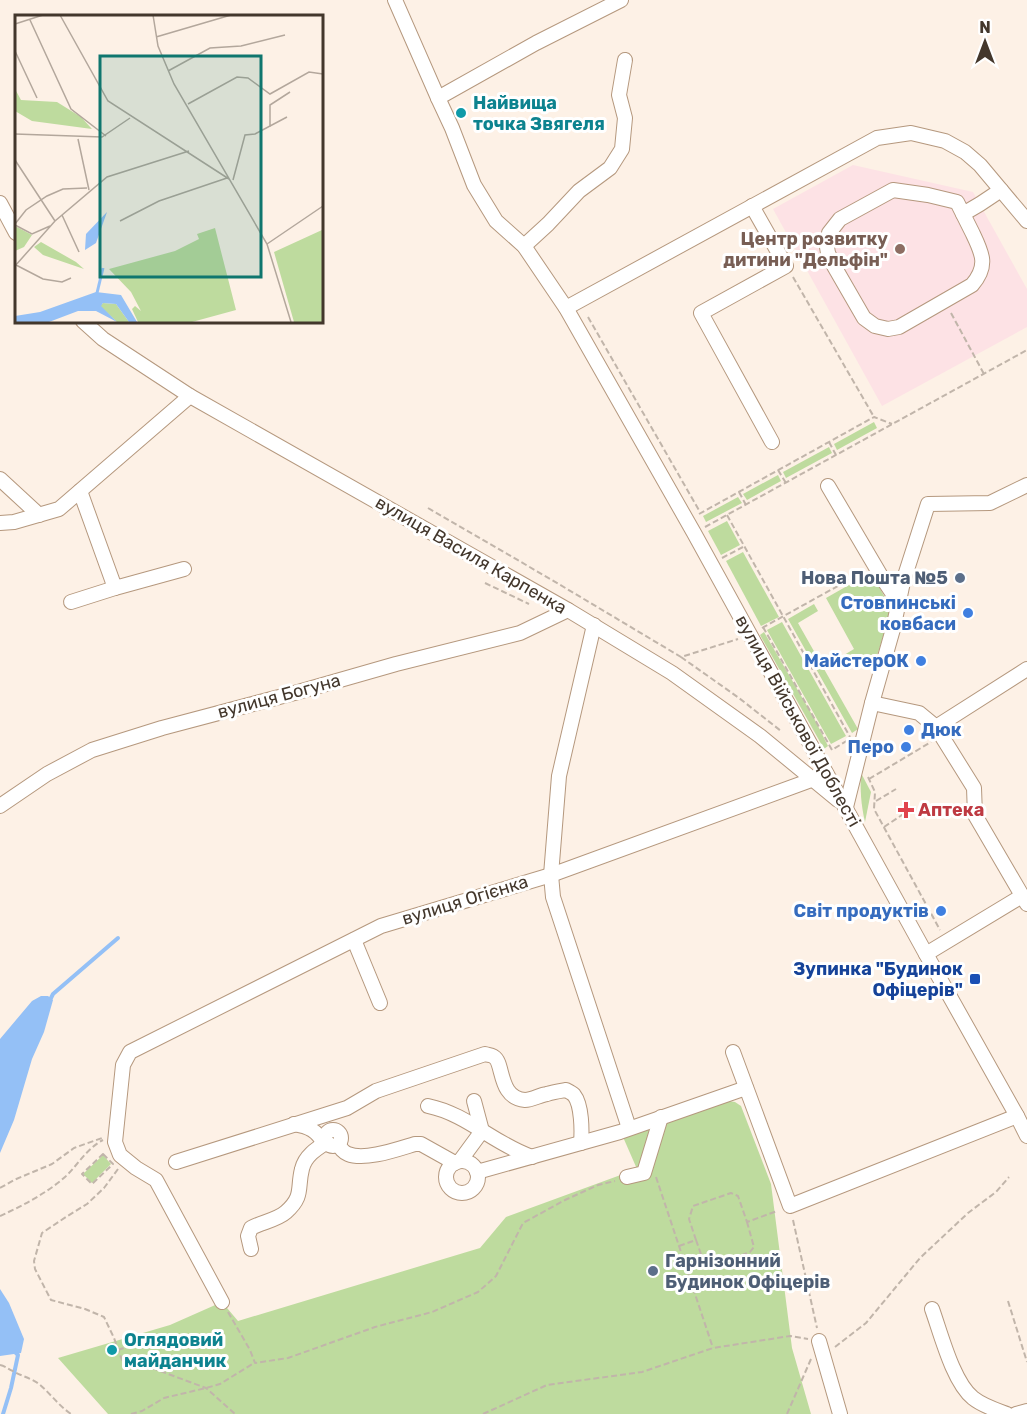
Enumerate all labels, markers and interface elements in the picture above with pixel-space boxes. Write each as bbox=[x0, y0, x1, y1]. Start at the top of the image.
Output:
north arrow bbox=[955, 12, 1015, 72]
inset map bbox=[15, 15, 322, 322]
text: N bbox=[979, 18, 991, 37]
place label: Найвища точка Звягеля bbox=[473, 92, 605, 135]
marker: Найвища точка Звягеля bbox=[454, 106, 468, 120]
place label: Центр розвитку дитини "Дельфін" bbox=[723, 228, 888, 271]
marker: Центр розвитку дитини "Дельфін" bbox=[893, 242, 907, 256]
street label: вулиця Василя Карпенка bbox=[371, 491, 571, 619]
place label: Нова Пошта №5 bbox=[801, 567, 948, 589]
marker: Нова Пошта №5 bbox=[953, 571, 967, 585]
place label: Стовпинські ковбаси bbox=[841, 592, 956, 635]
marker: Стовпинські ковбаси bbox=[961, 606, 975, 620]
street label: вулиця Військової Доблесті bbox=[731, 611, 865, 831]
place label: МайстерОК bbox=[804, 650, 909, 672]
marker: МайстерОК bbox=[914, 654, 928, 668]
street label: вулиця Богуна bbox=[215, 669, 343, 723]
place label: Дюк bbox=[921, 719, 962, 741]
marker: Дюк bbox=[902, 723, 916, 737]
place label: Перо bbox=[848, 736, 894, 758]
marker: Перо bbox=[899, 740, 913, 754]
place label: Аптека bbox=[918, 799, 984, 821]
marker: Аптека bbox=[899, 803, 913, 817]
street label: вулиця Огієнка bbox=[399, 870, 531, 930]
place label: Світ продуктів bbox=[794, 900, 929, 922]
marker: Світ продуктів bbox=[934, 904, 948, 918]
place label: Зупинка "Будинок Офіцерів" bbox=[793, 958, 963, 1001]
marker: Зупинка "Будинок Офіцерів" bbox=[968, 972, 982, 986]
place label: Гарнізонний Будинок Офіцерів bbox=[665, 1250, 830, 1293]
marker: Гарнізонний Будинок Офіцерів bbox=[646, 1264, 660, 1278]
place label: Оглядовий майданчик bbox=[124, 1329, 226, 1372]
marker: Оглядовий майданчик bbox=[105, 1343, 119, 1357]

